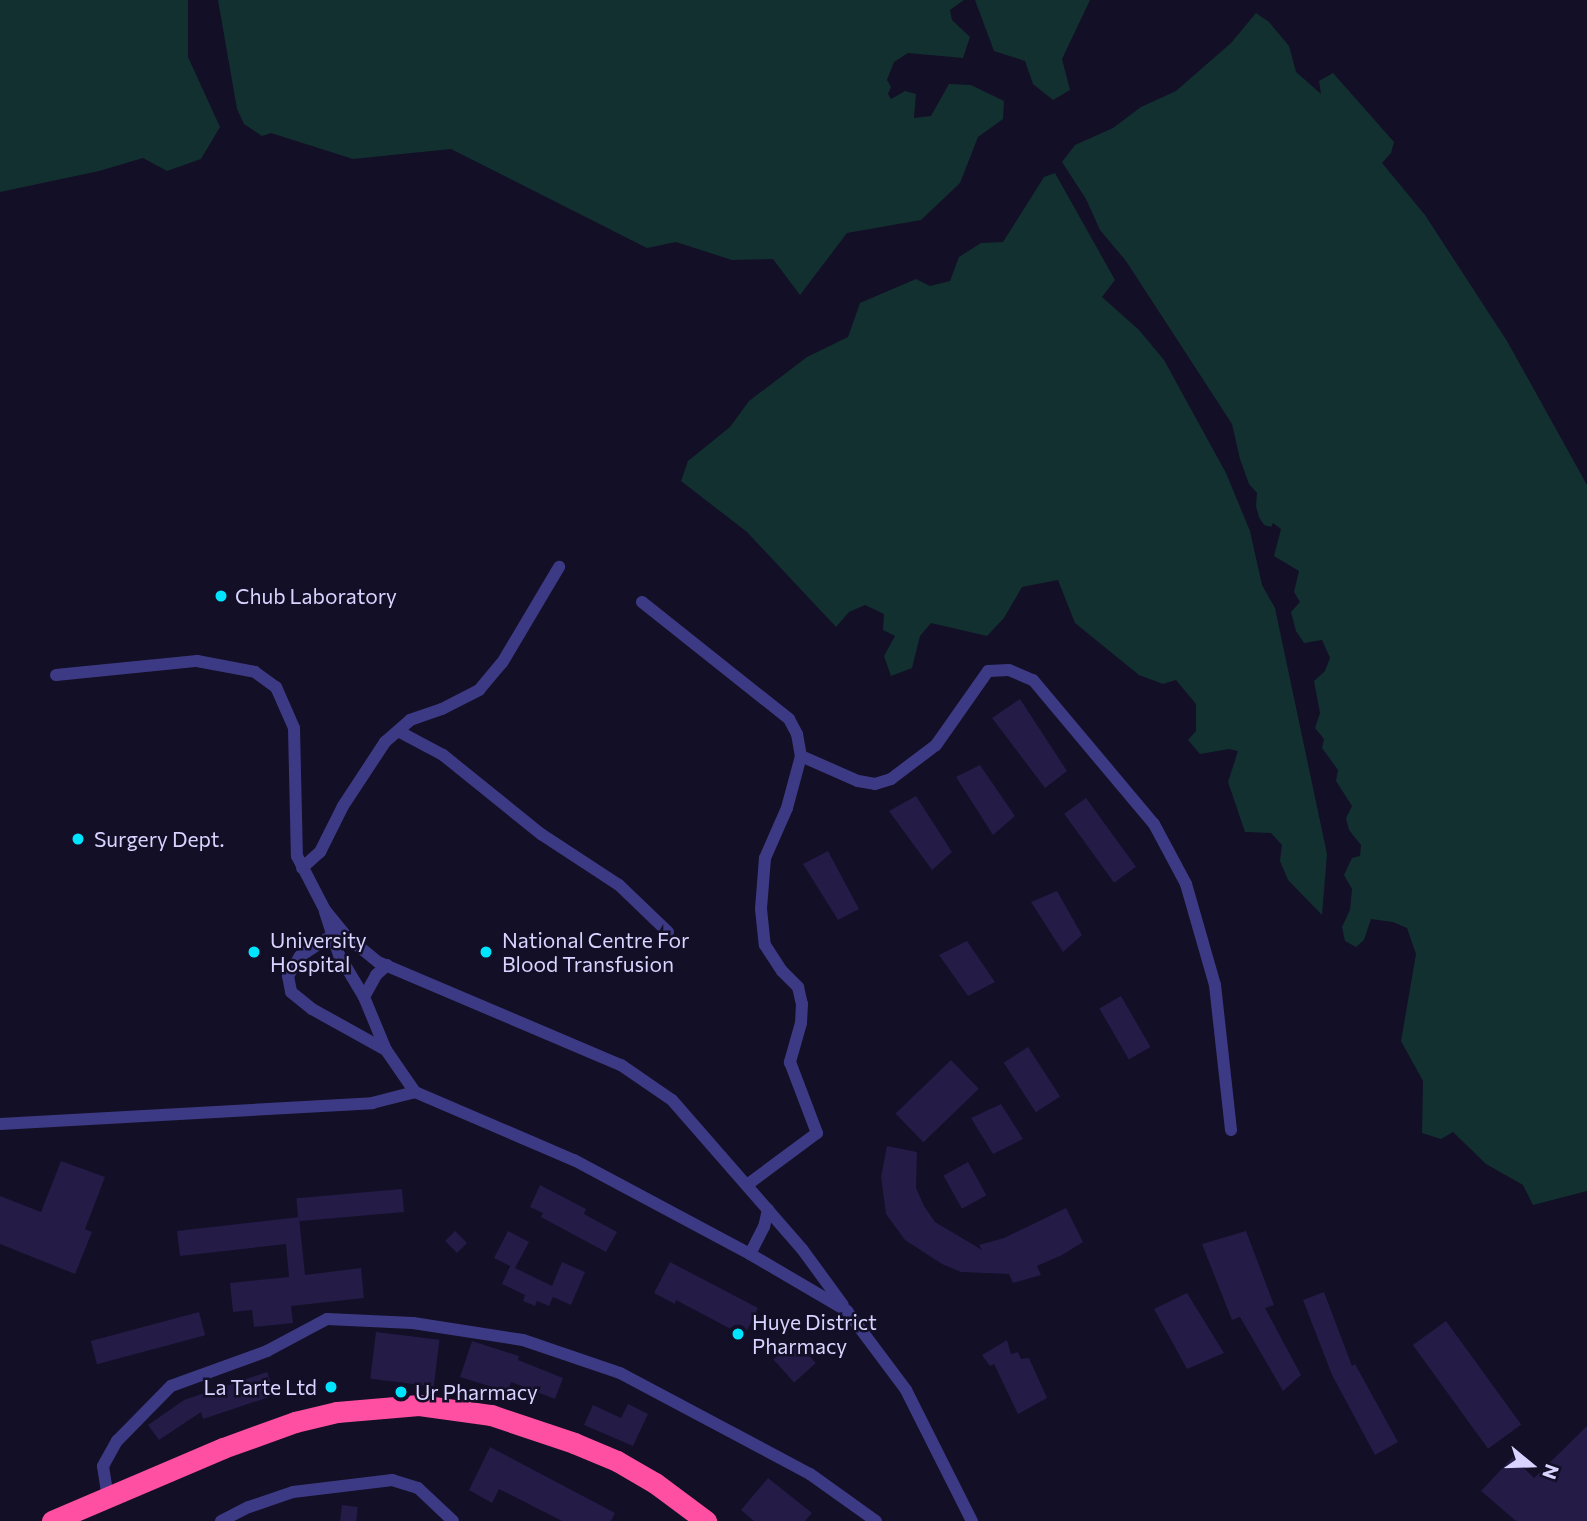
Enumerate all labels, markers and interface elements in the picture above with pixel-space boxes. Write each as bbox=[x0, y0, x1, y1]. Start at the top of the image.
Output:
place label: Chub Laboratory bbox=[235, 583, 397, 609]
marker: Chub Laboratory bbox=[213, 588, 229, 604]
place label: Surgery Dept. bbox=[94, 826, 224, 852]
marker: Surgery Dept. bbox=[68, 829, 88, 849]
place label: University Hospital bbox=[270, 927, 367, 977]
place label: National Centre For Blood Transfusion bbox=[502, 927, 689, 977]
marker: University Hospital bbox=[244, 942, 264, 962]
marker: National Centre For Blood Transfusion bbox=[476, 942, 496, 962]
place label: Huye District Pharmacy bbox=[752, 1309, 877, 1359]
marker: Huye District Pharmacy bbox=[730, 1326, 746, 1342]
place label: La Tarte Ltd bbox=[203, 1374, 317, 1400]
marker: La Tarte Ltd bbox=[323, 1379, 339, 1395]
place label: Ur Pharmacy bbox=[415, 1379, 538, 1405]
marker: Ur Pharmacy bbox=[393, 1384, 409, 1400]
north arrow bbox=[1496, 1430, 1566, 1500]
text: N bbox=[1538, 1462, 1565, 1482]

